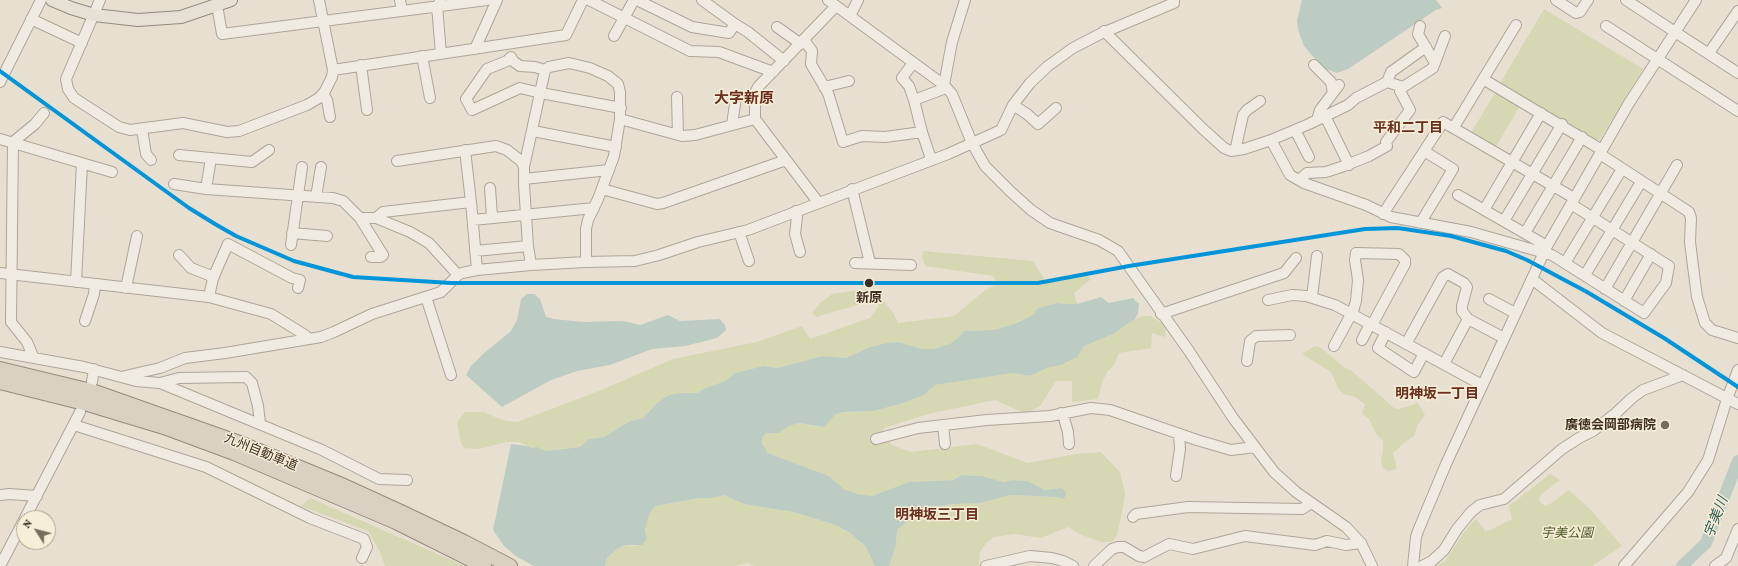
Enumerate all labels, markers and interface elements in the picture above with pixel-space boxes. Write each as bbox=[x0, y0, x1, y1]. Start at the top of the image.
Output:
district label: 大字新原 bbox=[714, 89, 774, 107]
district label: 平和二丁目 bbox=[1373, 120, 1443, 136]
marker: 新原 bbox=[863, 277, 875, 289]
place label: 新原 bbox=[856, 290, 882, 306]
district label: 明神坂一丁目 bbox=[1395, 386, 1479, 402]
place label: 廣徳会岡部病院 bbox=[1565, 417, 1656, 433]
marker: 廣徳会岡部病院 bbox=[1659, 419, 1671, 431]
street label: 九州自動車道 bbox=[222, 430, 300, 474]
water label: 宇美川 bbox=[1701, 494, 1731, 540]
district label: 明神坂三丁目 bbox=[895, 507, 979, 523]
north arrow bbox=[16, 510, 56, 550]
text: N bbox=[20, 517, 34, 530]
park label: 宇美公園 bbox=[1541, 525, 1593, 541]

